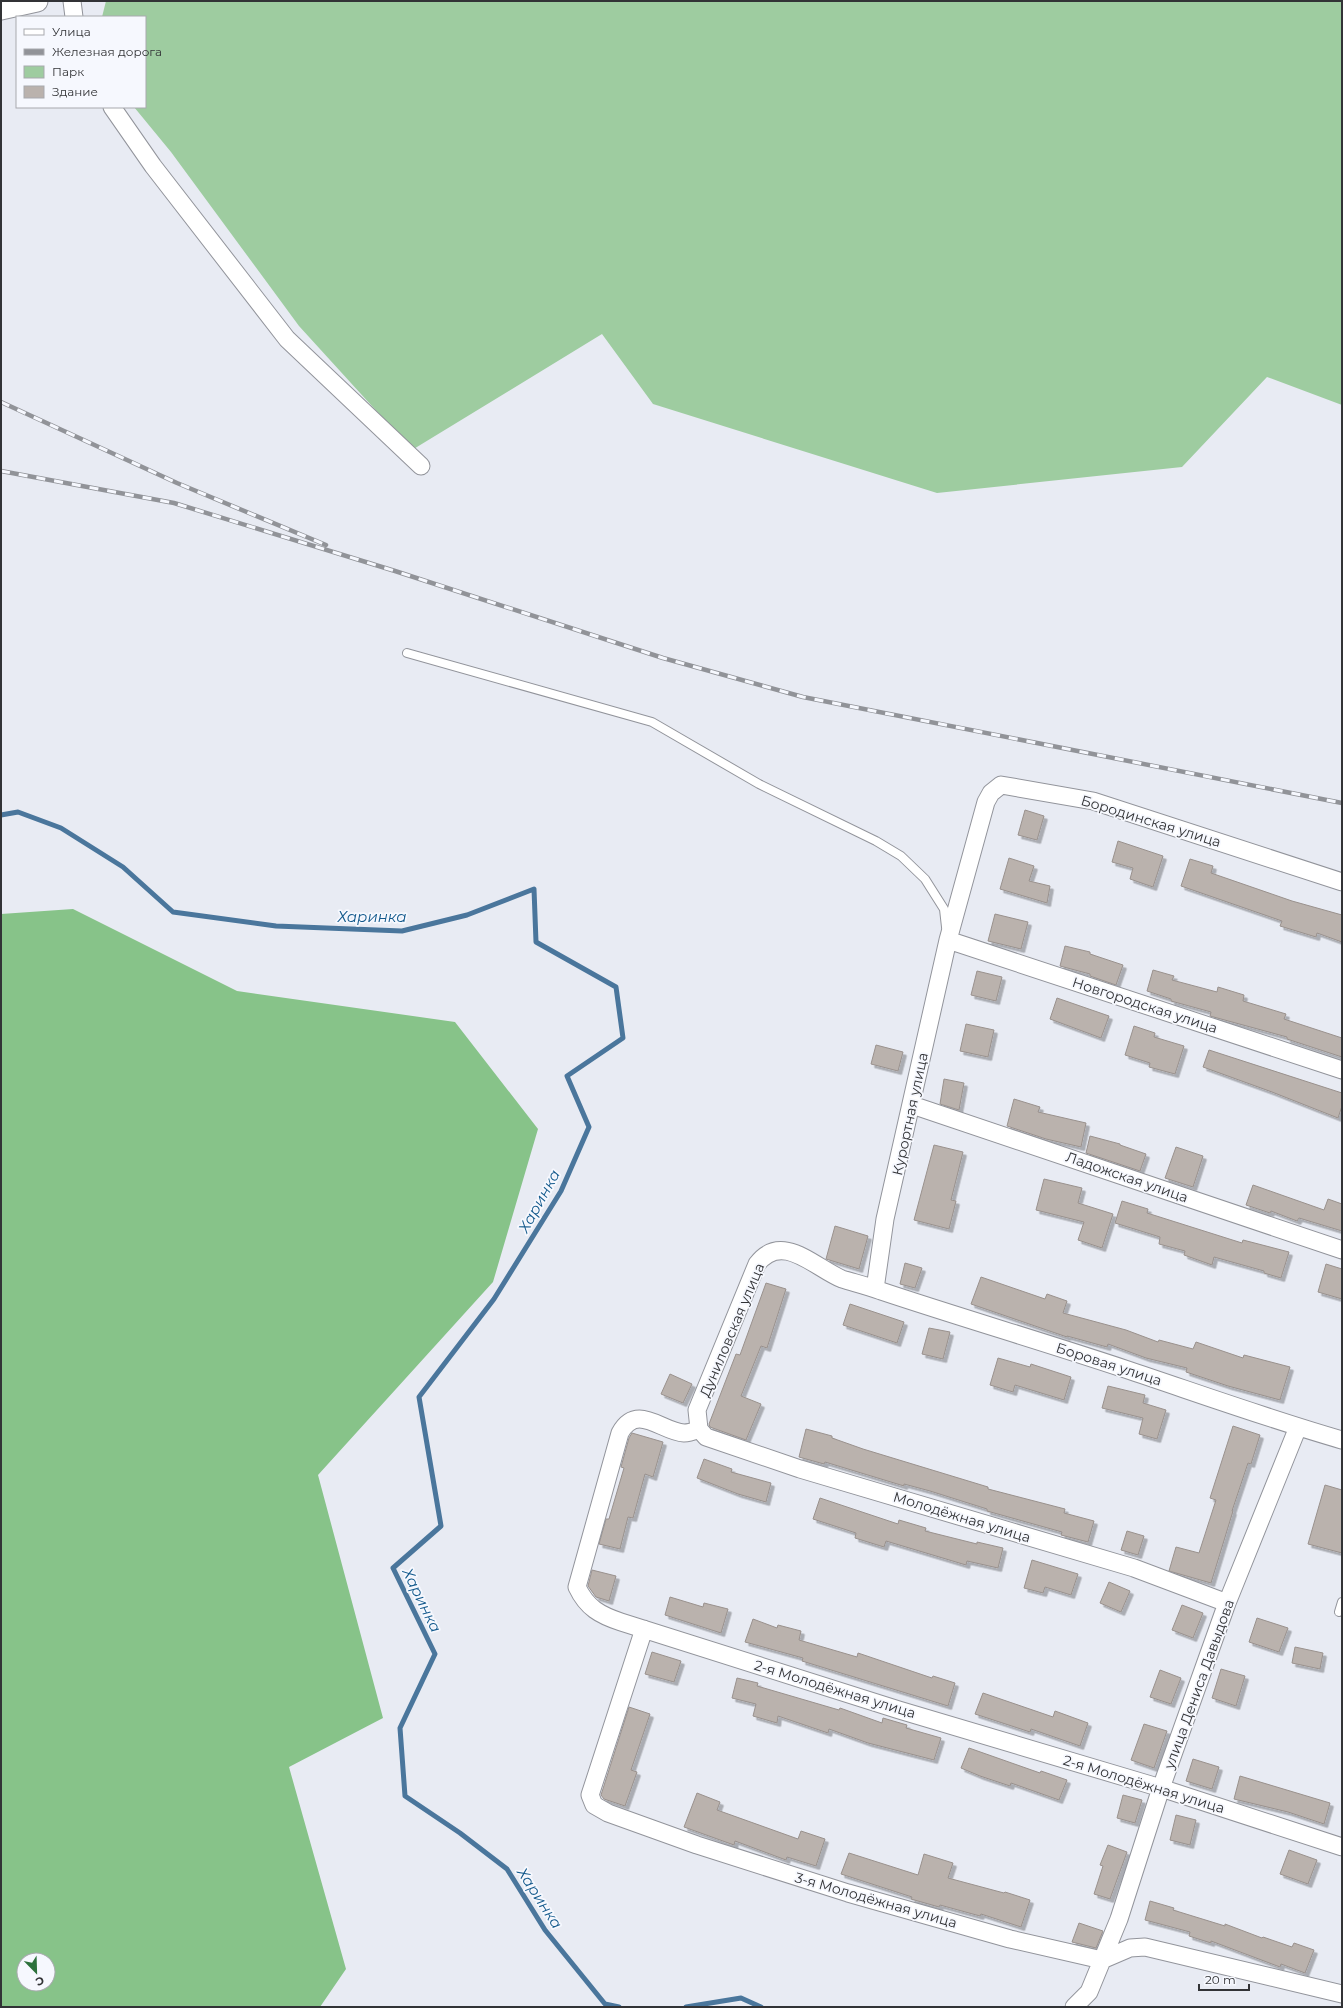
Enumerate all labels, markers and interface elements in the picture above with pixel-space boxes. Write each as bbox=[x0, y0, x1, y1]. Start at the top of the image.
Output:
legend bbox=[16, 16, 146, 108]
text: Улица bbox=[52, 24, 91, 39]
text: Железная дорога bbox=[52, 44, 162, 59]
text: Парк bbox=[52, 64, 84, 79]
text: Здание bbox=[52, 84, 98, 99]
street label: Бородинская улица bbox=[1079, 791, 1223, 851]
water label: Харинка bbox=[336, 907, 407, 926]
street label: Новгородская улица bbox=[1070, 973, 1220, 1037]
street label: Курортная улица bbox=[888, 1051, 932, 1177]
street label: Ладожская улица bbox=[1063, 1148, 1191, 1206]
water label: Харинка bbox=[513, 1166, 564, 1237]
street label: Дуниловская улица bbox=[696, 1260, 768, 1400]
street label: Боровая улица bbox=[1054, 1338, 1164, 1390]
street label: Молодёжная улица bbox=[891, 1488, 1033, 1546]
water label: Харинка bbox=[398, 1564, 446, 1635]
street label: улица Дениса Давыдова bbox=[1160, 1597, 1238, 1772]
street label: 2-я Молодёжная улица bbox=[752, 1656, 918, 1722]
street label: 2-я Молодёжная улица bbox=[1061, 1751, 1227, 1817]
water label: Харинка bbox=[513, 1863, 567, 1932]
street label: 3-я Молодёжная улица bbox=[793, 1868, 959, 1932]
north arrow bbox=[16, 1952, 56, 1992]
scale bar bbox=[1199, 1966, 1249, 1992]
text: 20 m bbox=[1205, 1972, 1236, 1987]
text: С bbox=[33, 1973, 46, 1989]

